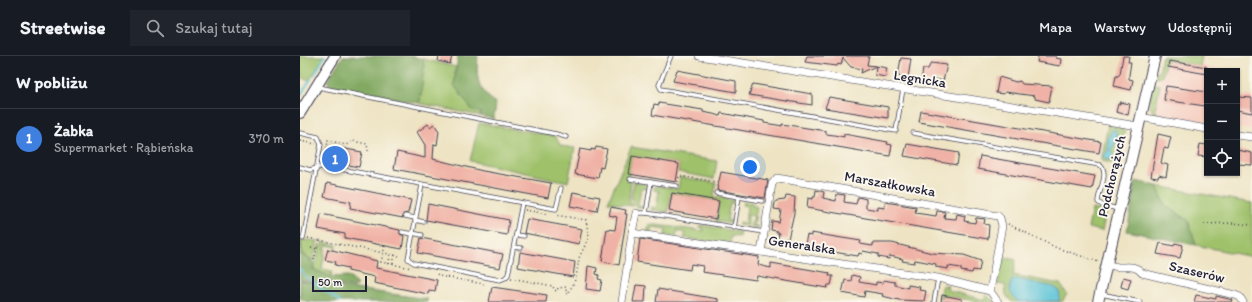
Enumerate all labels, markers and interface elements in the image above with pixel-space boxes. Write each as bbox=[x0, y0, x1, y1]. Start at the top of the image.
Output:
search box bbox=[130, 10, 410, 46]
text: Streetwise bbox=[20, 16, 106, 39]
icon: search bbox=[144, 17, 166, 39]
text: Szukaj tutaj bbox=[176, 19, 252, 37]
text: Mapa bbox=[1039, 19, 1072, 36]
text: Warstwy bbox=[1094, 19, 1146, 36]
text: Udostępnij bbox=[1168, 19, 1232, 36]
street label: Legnicka bbox=[892, 66, 948, 92]
map controls bbox=[1204, 68, 1240, 176]
button: + bbox=[1204, 68, 1240, 104]
text: W pobliżu bbox=[16, 72, 87, 92]
button: − bbox=[1204, 104, 1240, 140]
text: Żabka bbox=[54, 122, 93, 140]
text: 1 bbox=[26, 131, 32, 146]
text: 370 m bbox=[249, 131, 284, 146]
street label: Podchorążych bbox=[1094, 133, 1130, 219]
text: Supermarket · Rąbieńska bbox=[54, 140, 193, 155]
button: locate bbox=[1204, 140, 1240, 176]
pin: 1 bbox=[322, 144, 348, 174]
your location bbox=[740, 157, 760, 177]
street label: Marszałkowska bbox=[843, 168, 938, 200]
street label: Generalska bbox=[767, 232, 838, 258]
street label: Szaserów bbox=[1167, 257, 1227, 287]
scale bar bbox=[312, 274, 367, 293]
text: 50 m bbox=[318, 276, 342, 289]

